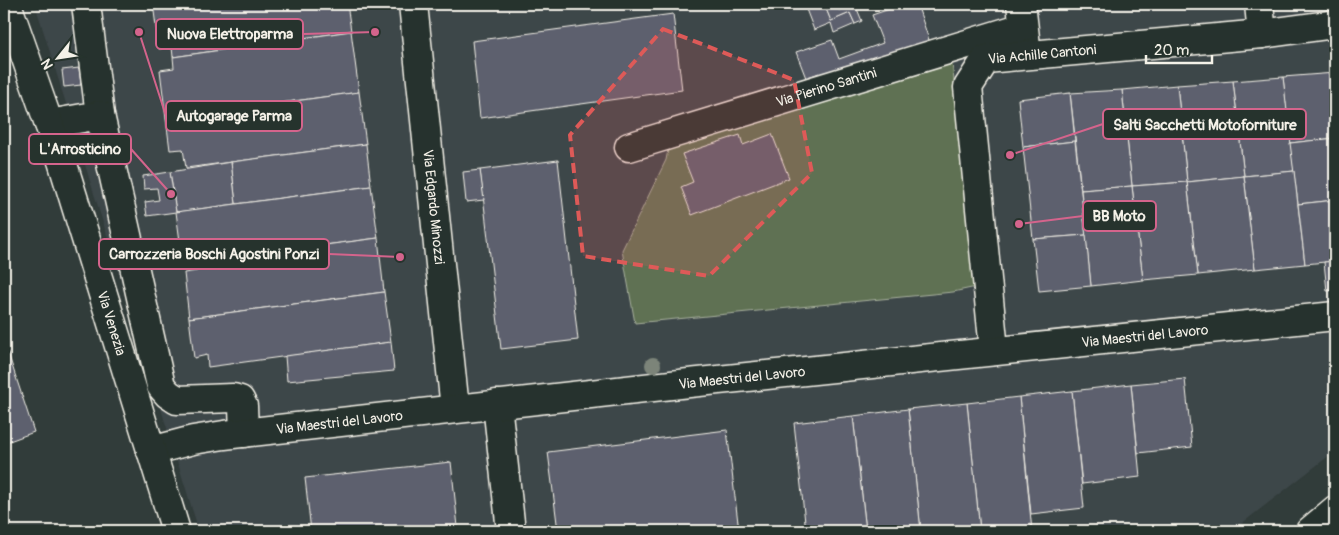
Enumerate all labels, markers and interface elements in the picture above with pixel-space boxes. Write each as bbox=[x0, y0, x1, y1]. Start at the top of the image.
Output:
callout: Nuova Elettroparma bbox=[156, 19, 303, 49]
text: Nuova Elettroparma bbox=[167, 25, 293, 44]
north arrow bbox=[32, 32, 82, 82]
scale bar bbox=[1146, 32, 1213, 64]
street label: Via Achille Cantoni bbox=[987, 41, 1098, 67]
text: 20 m bbox=[1154, 41, 1189, 60]
text: N bbox=[37, 56, 57, 73]
street label: Via Pierino Santini bbox=[774, 64, 879, 110]
callout: Autogarage Parma bbox=[166, 101, 302, 131]
text: Autogarage Parma bbox=[176, 107, 292, 126]
callout: Salti Sacchetti Motoforniture bbox=[1103, 109, 1306, 139]
text: Salti Sacchetti Motoforniture bbox=[1113, 116, 1297, 135]
callout: L'Arrosticino bbox=[29, 134, 131, 164]
text: L'Arrosticino bbox=[39, 140, 121, 159]
street label: Via Edgardo Minozzi bbox=[420, 149, 448, 266]
callout: BB Moto bbox=[1083, 201, 1156, 231]
text: BB Moto bbox=[1092, 207, 1146, 226]
callout: Carrozzeria Boschi Agostini Ponzi bbox=[99, 239, 329, 269]
text: Carrozzeria Boschi Agostini Ponzi bbox=[109, 245, 319, 264]
street label: Via Venezia bbox=[94, 289, 130, 357]
street label: Via Maestri del Lavoro bbox=[1081, 321, 1209, 351]
street label: Via Maestri del Lavoro bbox=[678, 362, 807, 393]
street label: Via Maestri del Lavoro bbox=[275, 407, 404, 438]

